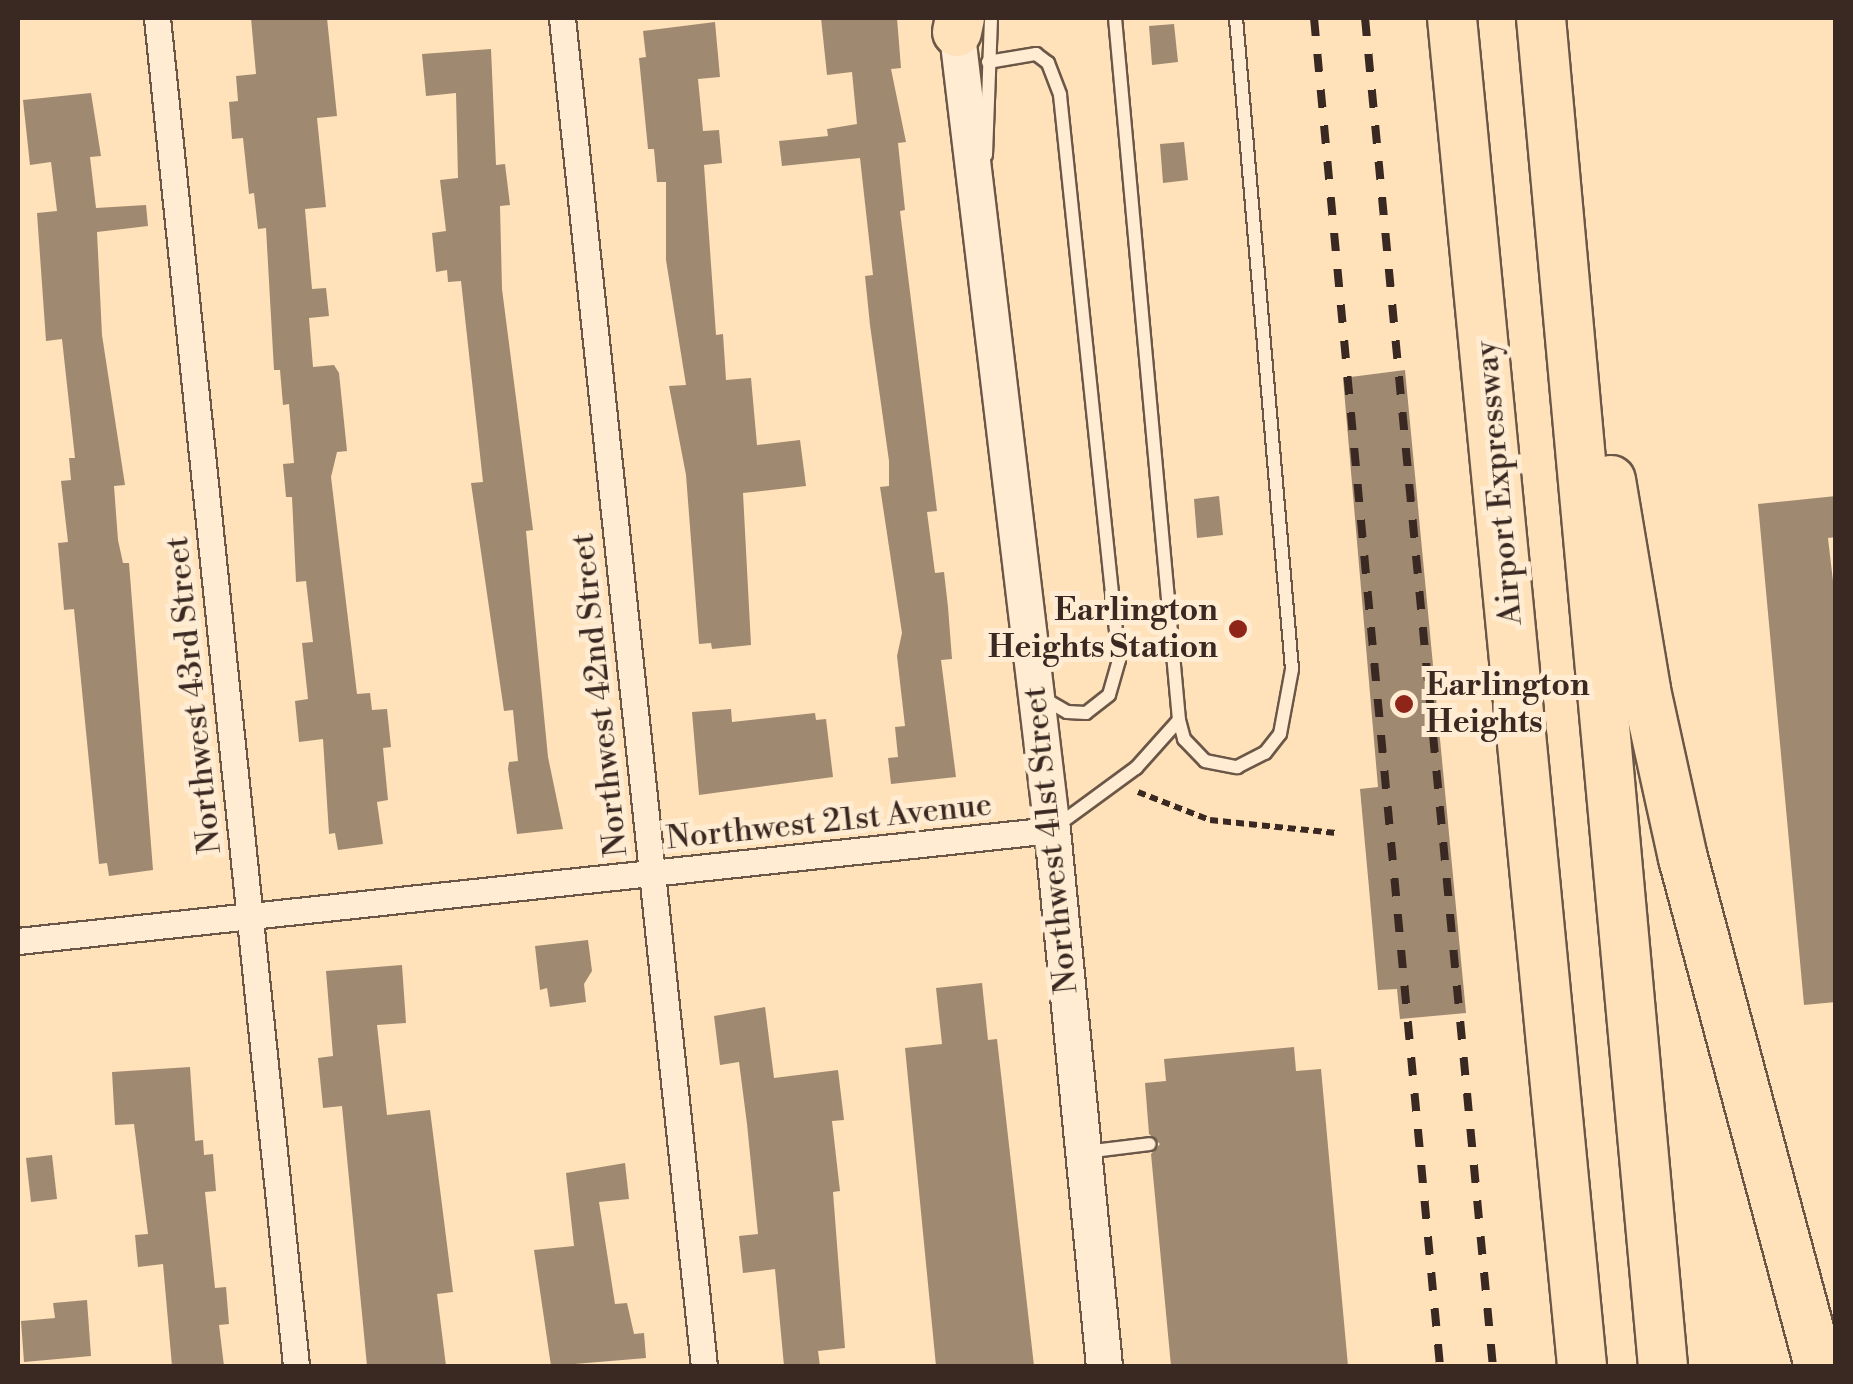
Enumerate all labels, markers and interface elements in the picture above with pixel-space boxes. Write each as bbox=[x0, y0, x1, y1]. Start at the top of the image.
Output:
street label: Airport Expressway bbox=[1467, 339, 1531, 627]
street label: Northwest 42nd Street bbox=[564, 531, 636, 859]
street label: Northwest 43rd Street bbox=[158, 534, 230, 856]
place label: Earlington Heights Station bbox=[988, 592, 1218, 667]
marker: Earlington Heights Station bbox=[1227, 618, 1249, 640]
place label: Earlington Heights bbox=[1426, 667, 1590, 742]
street label: Northwest 41st Street bbox=[1016, 684, 1086, 996]
marker: Earlington Heights bbox=[1391, 691, 1417, 717]
street label: Northwest 21st Avenue bbox=[664, 786, 994, 858]

